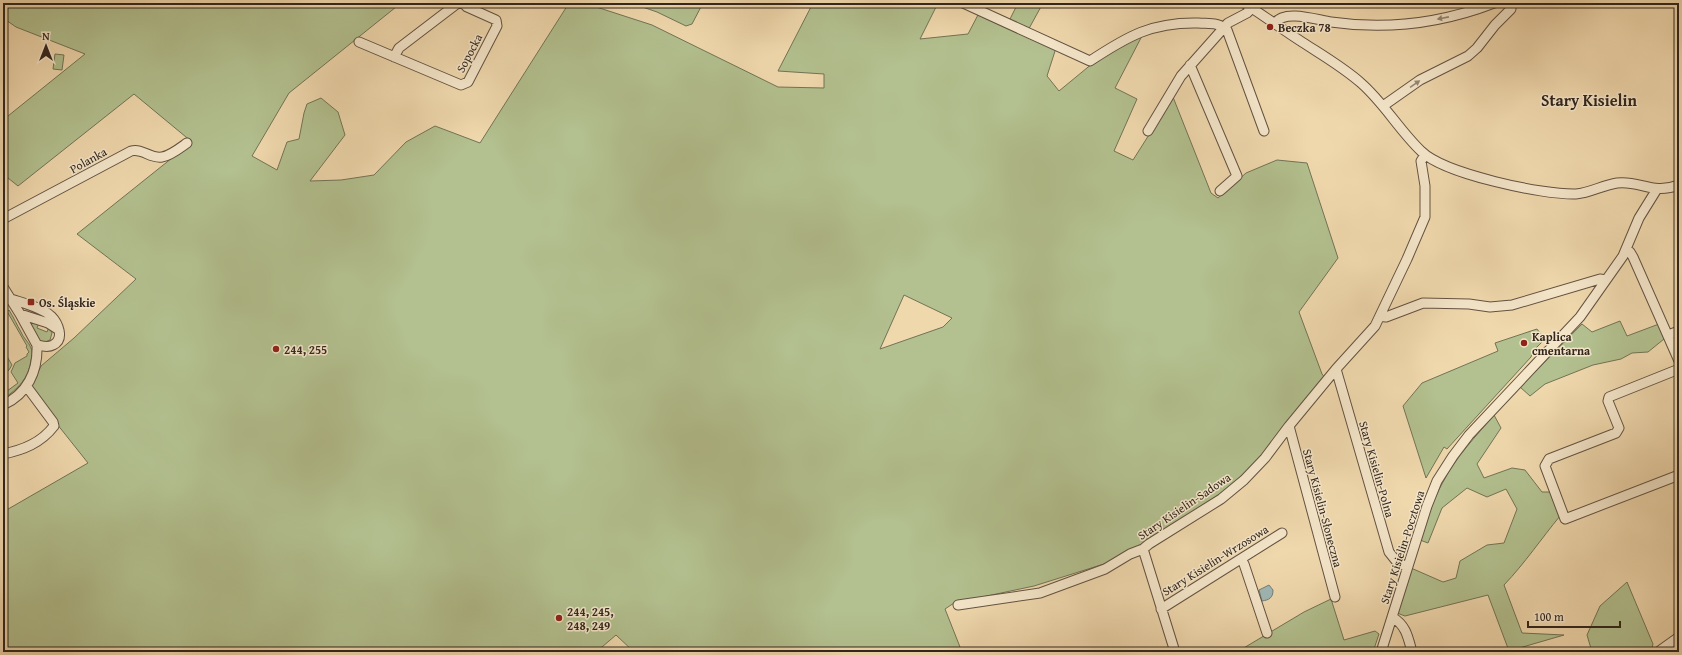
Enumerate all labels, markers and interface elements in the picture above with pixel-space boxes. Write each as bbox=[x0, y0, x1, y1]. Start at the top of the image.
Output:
one-way arrow bbox=[1437, 15, 1449, 21]
place label: Beczka 78 bbox=[1278, 19, 1331, 36]
marker: Beczka 78 bbox=[1265, 22, 1275, 32]
north arrow bbox=[26, 26, 66, 66]
text: N bbox=[42, 28, 50, 44]
street label: Sopocka bbox=[452, 30, 486, 75]
one-way arrow bbox=[1410, 80, 1420, 88]
district label: Stary Kisielin bbox=[1541, 88, 1637, 112]
street label: Polanka bbox=[66, 143, 110, 177]
place label: Os. Śląskie bbox=[39, 294, 96, 311]
marker: Os. Śląskie bbox=[26, 297, 36, 307]
place label: Kaplica cmentarna bbox=[1532, 328, 1591, 359]
marker: Kaplica cmentarna bbox=[1519, 338, 1529, 348]
place label: 244, 255 bbox=[284, 341, 327, 358]
marker: 244, 255 bbox=[271, 344, 281, 354]
street label: Stary Kisielin-Polna bbox=[1355, 419, 1399, 519]
street label: Stary Kisielin-Słoneczna bbox=[1299, 447, 1347, 569]
street label: Stary Kisielin-Sadowa bbox=[1134, 468, 1234, 544]
street label: Stary Kisielin-Pocztowa bbox=[1376, 488, 1428, 606]
street label: Stary Kisielin-Wrzosowa bbox=[1159, 520, 1272, 600]
place label: 244, 245, 248, 249 bbox=[567, 603, 614, 634]
scale bar bbox=[1528, 603, 1620, 629]
text: 100 m bbox=[1534, 608, 1564, 625]
marker: 244, 245, 248, 249 bbox=[554, 613, 564, 623]

